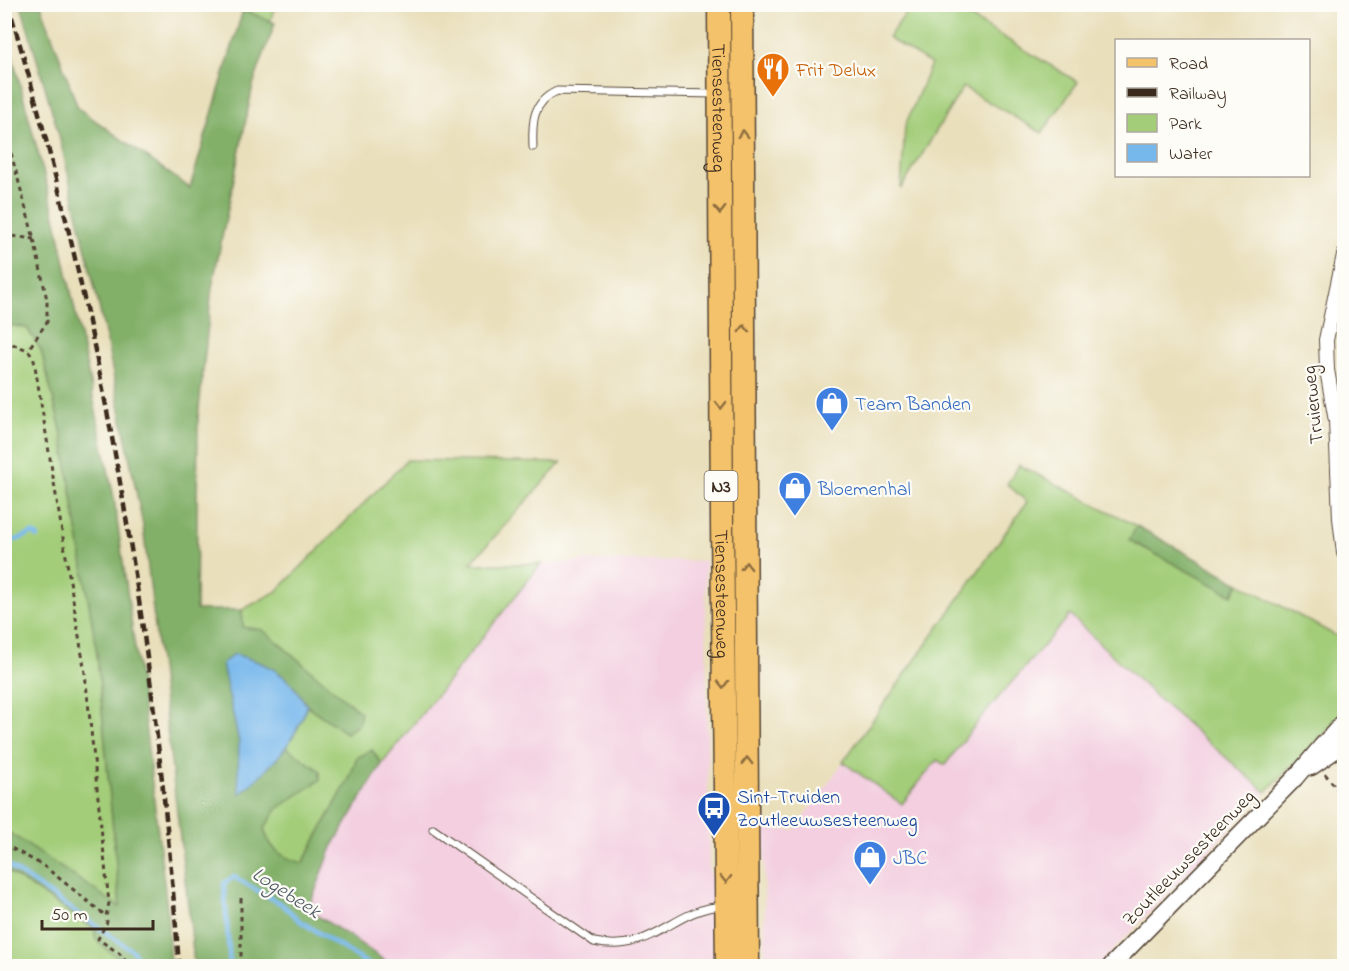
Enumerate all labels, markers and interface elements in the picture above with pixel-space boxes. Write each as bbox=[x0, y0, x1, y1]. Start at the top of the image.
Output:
legend bbox=[1115, 39, 1310, 177]
street label: Tiensesteenweg bbox=[702, 43, 732, 173]
restaurant icon: Frit Delux bbox=[755, 51, 791, 98]
text: Road bbox=[1169, 52, 1208, 78]
place label: Frit Delux bbox=[795, 57, 876, 86]
text: Railway bbox=[1169, 82, 1226, 108]
text: Park bbox=[1169, 112, 1202, 138]
one-way arrow bbox=[737, 130, 749, 139]
text: Water bbox=[1169, 142, 1213, 168]
one-way arrow bbox=[714, 205, 726, 214]
one-way arrow bbox=[738, 325, 750, 334]
street label: Truierweg bbox=[1296, 364, 1334, 445]
shop icon: Team Banden bbox=[814, 385, 850, 432]
place label: Team Banden bbox=[855, 391, 971, 420]
one-way arrow bbox=[715, 400, 727, 409]
shop icon: Bloemenhal bbox=[777, 470, 813, 517]
road number: N3 bbox=[704, 471, 738, 501]
place label: Bloemenhal bbox=[817, 476, 911, 505]
street label: Tiensesteenweg bbox=[705, 529, 736, 659]
one-way arrow bbox=[739, 562, 752, 571]
one-way arrow bbox=[717, 679, 729, 688]
one-way arrow bbox=[741, 757, 753, 766]
place label: Sint-Truiden Zoutleeuwsesteenweg bbox=[737, 784, 918, 837]
street label: Zoutleeuwsesteenweg bbox=[1117, 784, 1264, 934]
bus stop icon: Sint-Truiden Zoutleeuwsesteenweg bbox=[696, 790, 732, 837]
shop icon: JBC bbox=[852, 839, 888, 886]
place label: JBC bbox=[893, 845, 927, 874]
water label: Logebeek bbox=[245, 860, 327, 928]
one-way arrow bbox=[720, 874, 732, 883]
scale bar bbox=[42, 893, 153, 931]
text: 50 m bbox=[51, 903, 88, 929]

